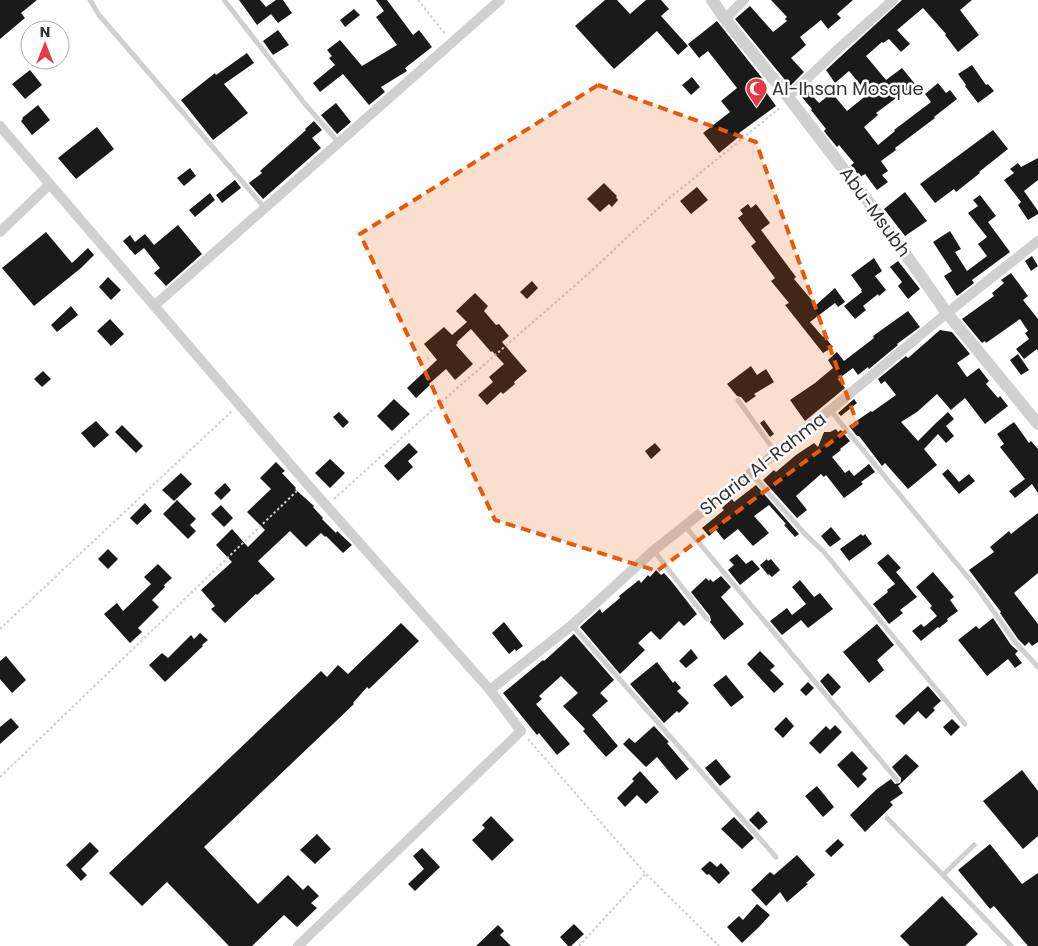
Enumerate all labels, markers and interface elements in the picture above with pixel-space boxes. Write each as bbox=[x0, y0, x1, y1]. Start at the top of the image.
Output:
north arrow bbox=[20, 20, 70, 70]
text: N bbox=[40, 22, 50, 42]
place label: Al-Ihsan Mosque bbox=[772, 76, 924, 101]
mosque icon: Al-Ihsan Mosque bbox=[744, 77, 768, 108]
street label: Abu-Msubh bbox=[834, 162, 917, 262]
street label: Sharia Al-Rahma bbox=[694, 406, 831, 521]

